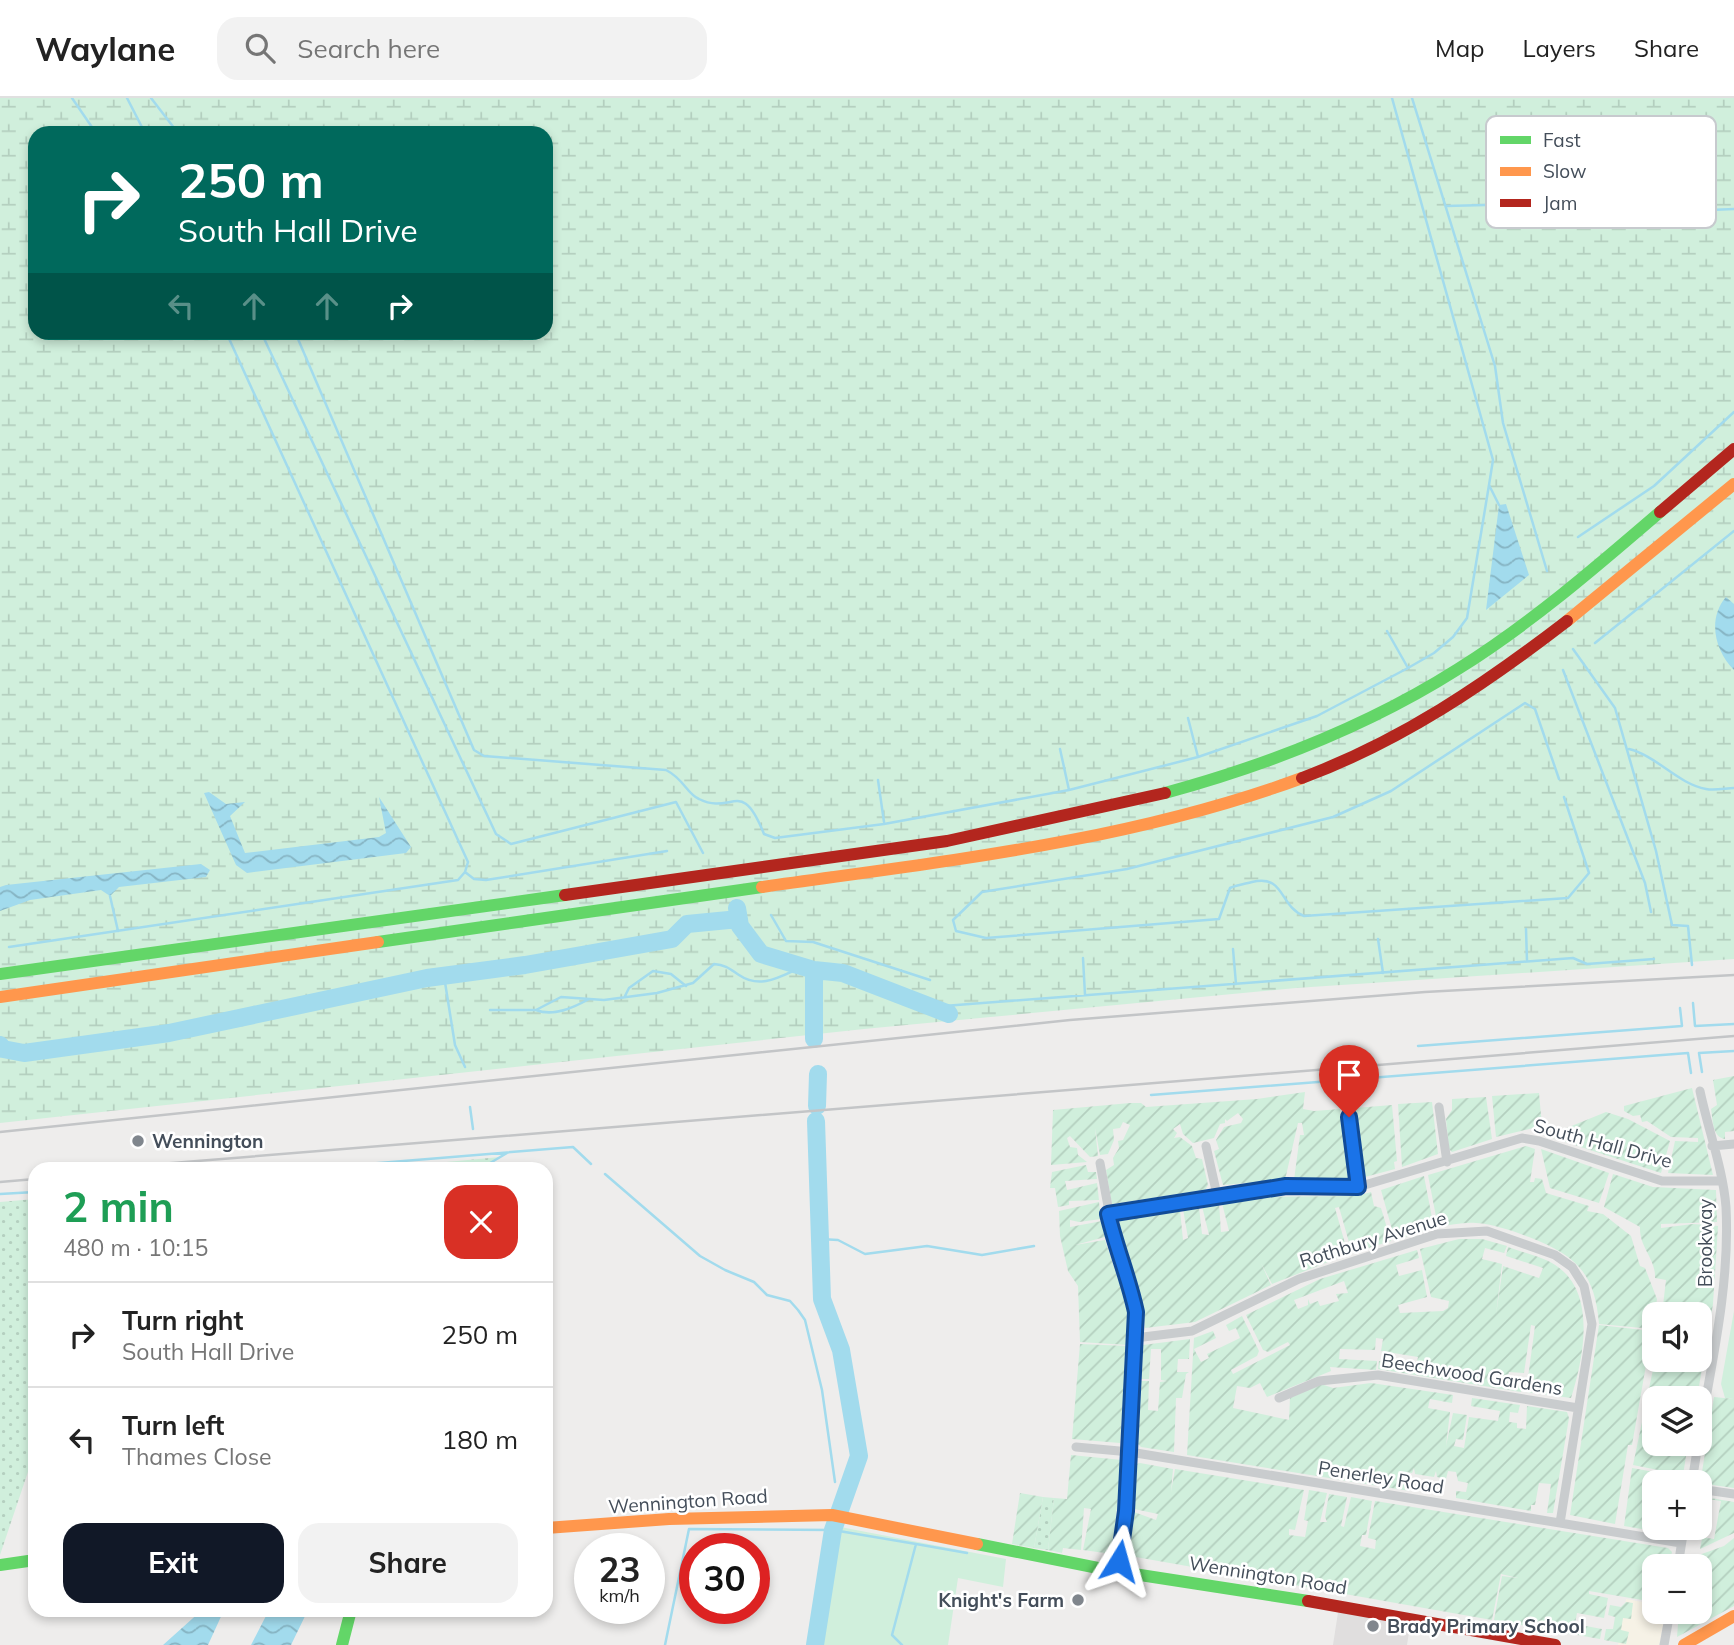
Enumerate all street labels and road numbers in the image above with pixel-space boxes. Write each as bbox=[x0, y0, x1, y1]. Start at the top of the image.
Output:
street label: South Hall Drive bbox=[1531, 1113, 1675, 1173]
street label: Brookway bbox=[1693, 1199, 1717, 1287]
street label: Rothbury Avenue bbox=[1297, 1205, 1449, 1273]
street label: Beechwood Gardens bbox=[1380, 1348, 1564, 1400]
street label: Penerley Road bbox=[1316, 1455, 1446, 1499]
street label: Wennington Road bbox=[607, 1483, 769, 1519]
street label: Wennington Road bbox=[1187, 1551, 1349, 1599]

